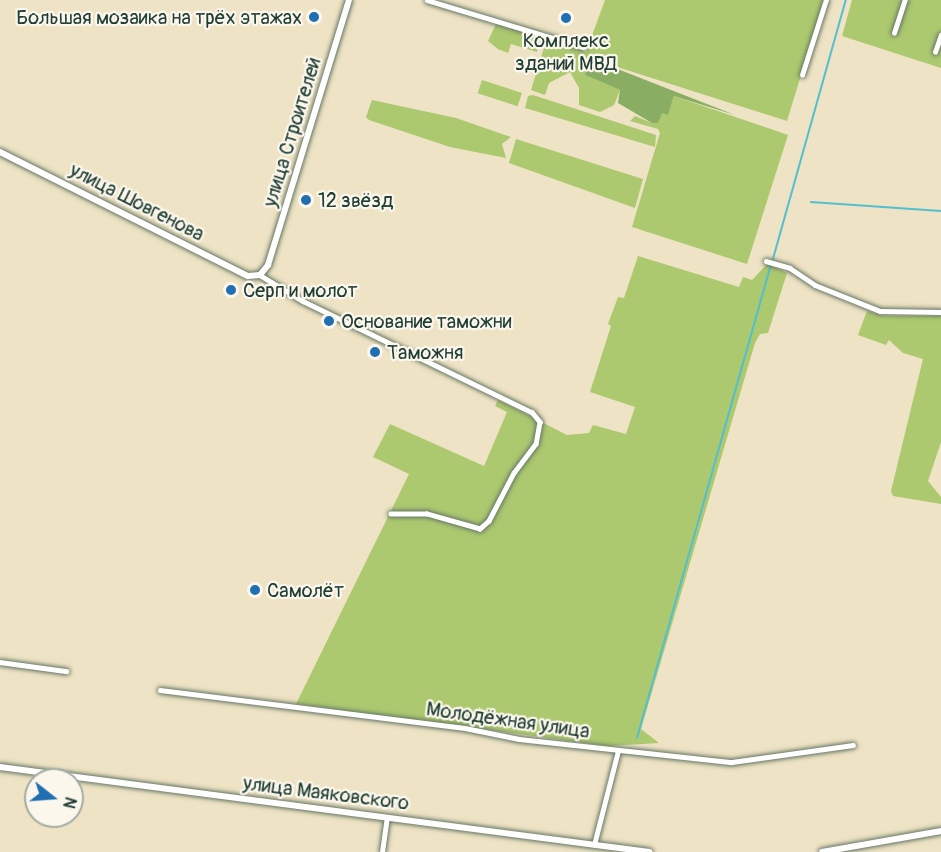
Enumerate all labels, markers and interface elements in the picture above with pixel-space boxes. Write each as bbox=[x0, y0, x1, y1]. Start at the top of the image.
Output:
place label: Большая мозаика на трёх этажах bbox=[16, 5, 302, 29]
marker: Большая мозаика на трёх этажах bbox=[307, 10, 321, 24]
marker: Комплекс зданий МВД bbox=[559, 11, 573, 25]
place label: Комплекс зданий МВД bbox=[515, 28, 617, 75]
street label: улица Строителей bbox=[258, 54, 326, 210]
street label: улица Шовгенова bbox=[66, 158, 208, 246]
place label: 12 звёзд bbox=[318, 188, 393, 212]
marker: 12 звёзд bbox=[299, 193, 313, 207]
place label: Серп и молот bbox=[243, 278, 358, 302]
marker: Серп и молот bbox=[224, 283, 238, 297]
place label: Основание таможни bbox=[341, 309, 512, 333]
marker: Основание таможни bbox=[322, 314, 336, 328]
place label: Таможня bbox=[387, 340, 463, 364]
marker: Таможня bbox=[368, 345, 382, 359]
place label: Самолёт bbox=[267, 578, 344, 602]
marker: Самолёт bbox=[248, 583, 262, 597]
street label: Молодёжная улица bbox=[425, 697, 591, 743]
north arrow bbox=[24, 768, 84, 828]
street label: улица Маяковского bbox=[242, 771, 410, 815]
text: N bbox=[58, 795, 80, 811]

